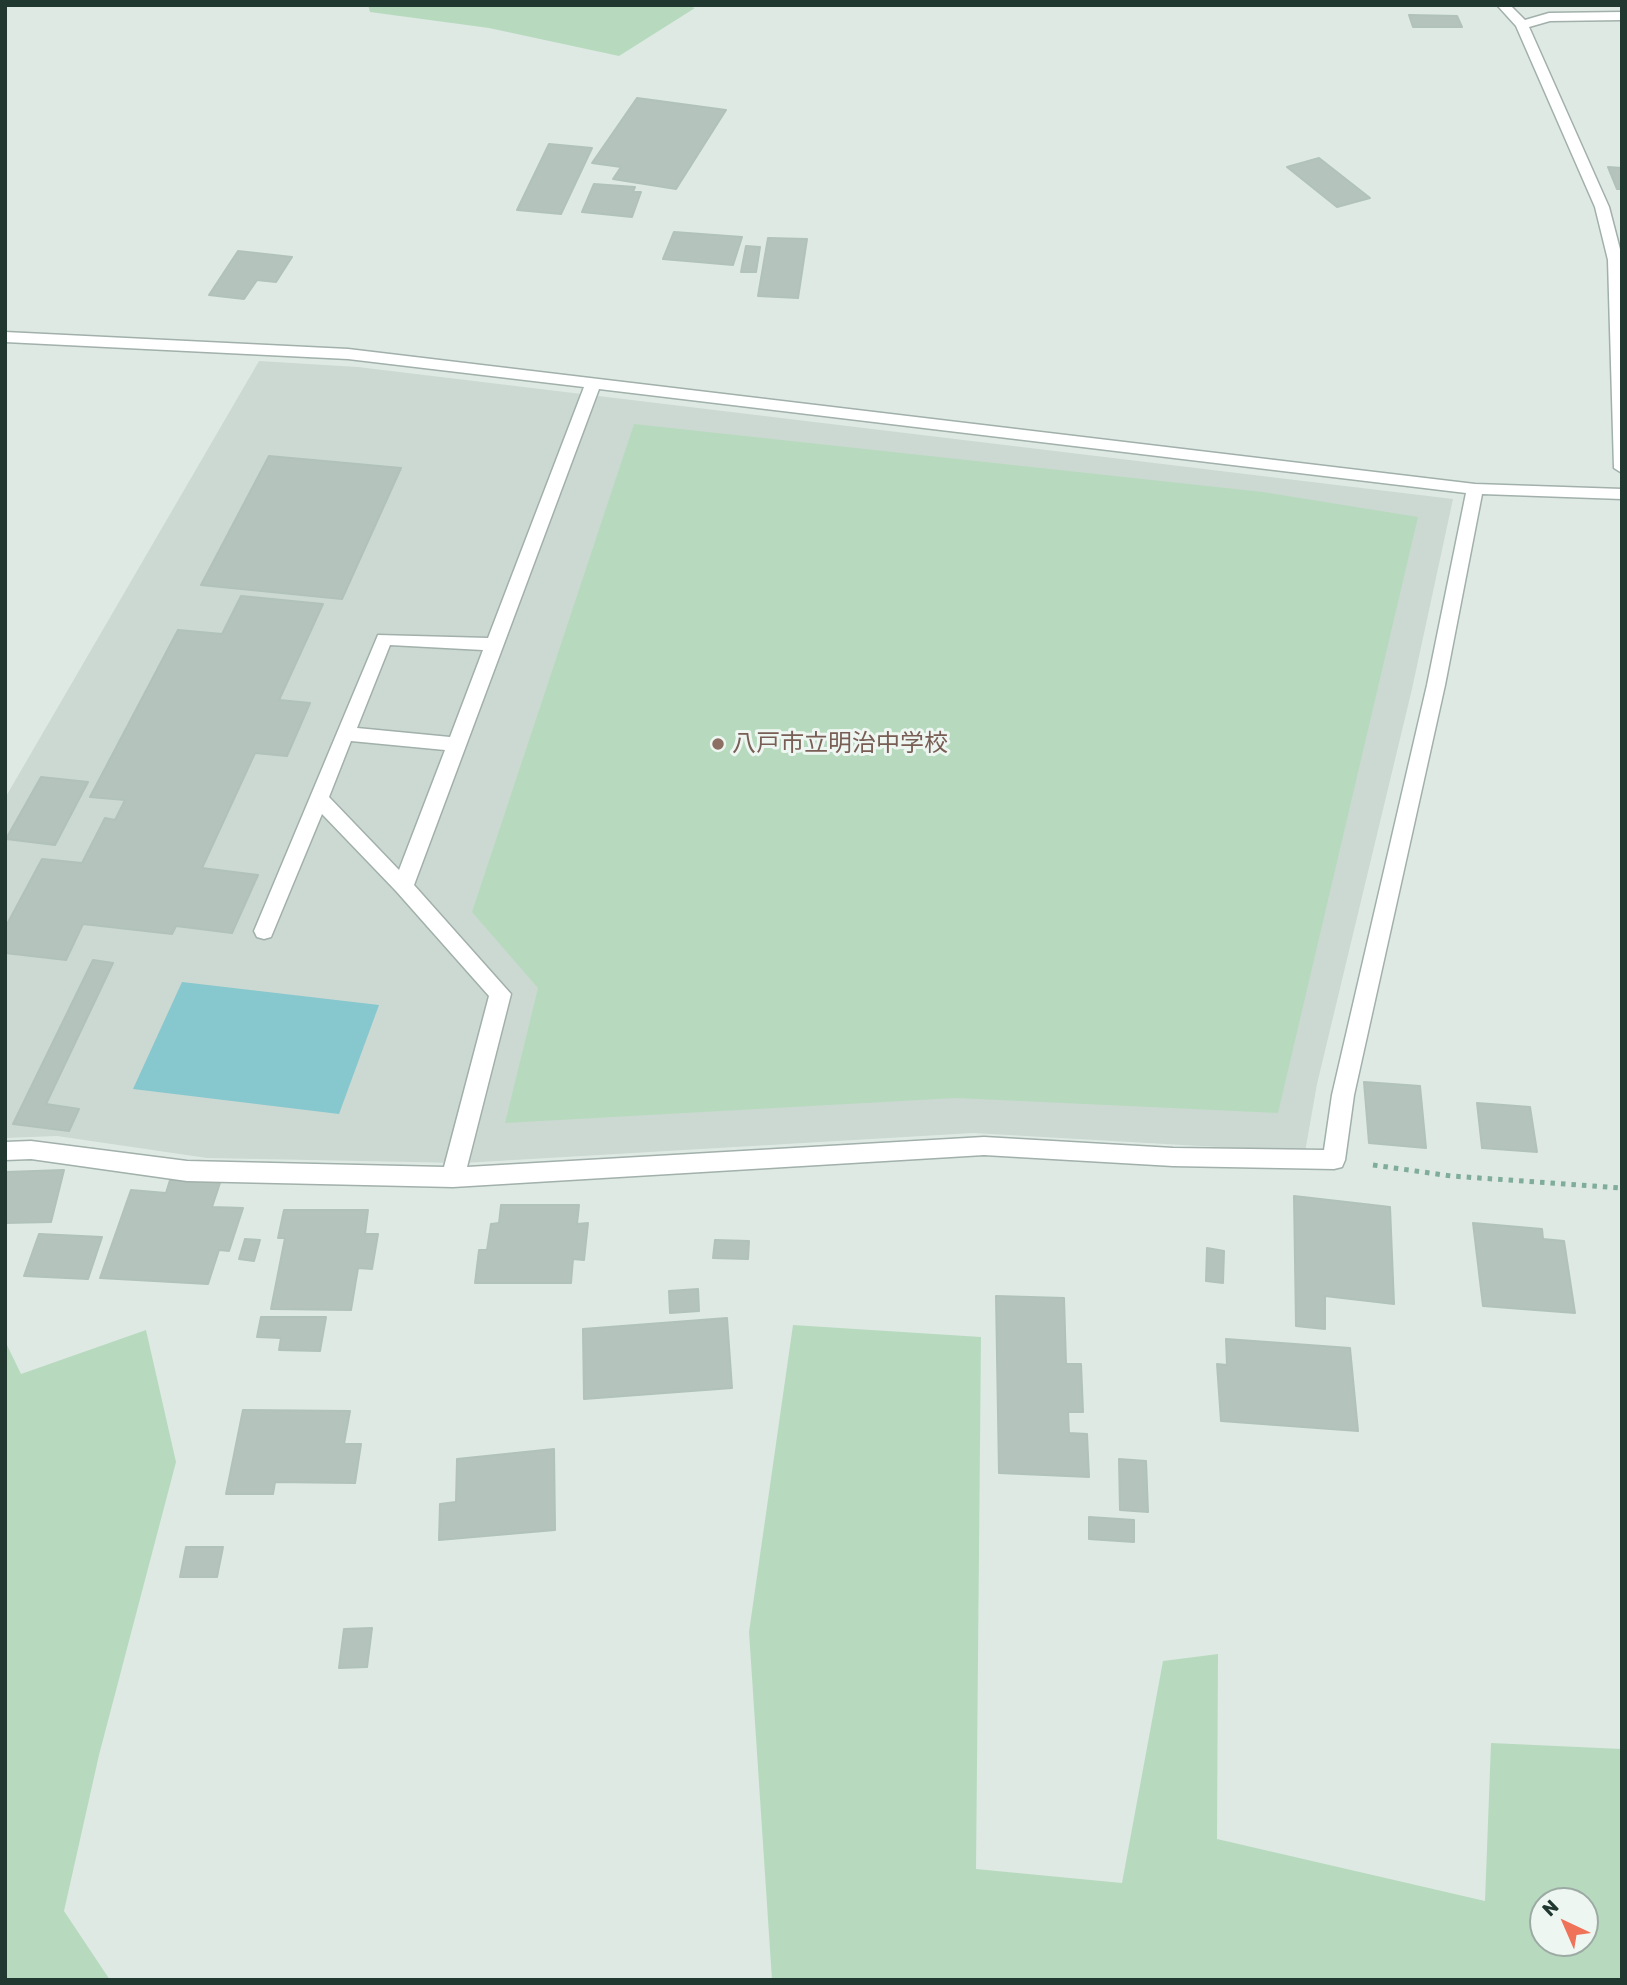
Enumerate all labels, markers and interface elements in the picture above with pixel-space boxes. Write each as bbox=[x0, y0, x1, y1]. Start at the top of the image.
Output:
place label: 八戸市立明治中学校 bbox=[732, 730, 948, 758]
marker: 八戸市立明治中学校 bbox=[710, 736, 726, 752]
north arrow bbox=[1529, 1887, 1599, 1957]
text: N bbox=[1538, 1895, 1563, 1921]

